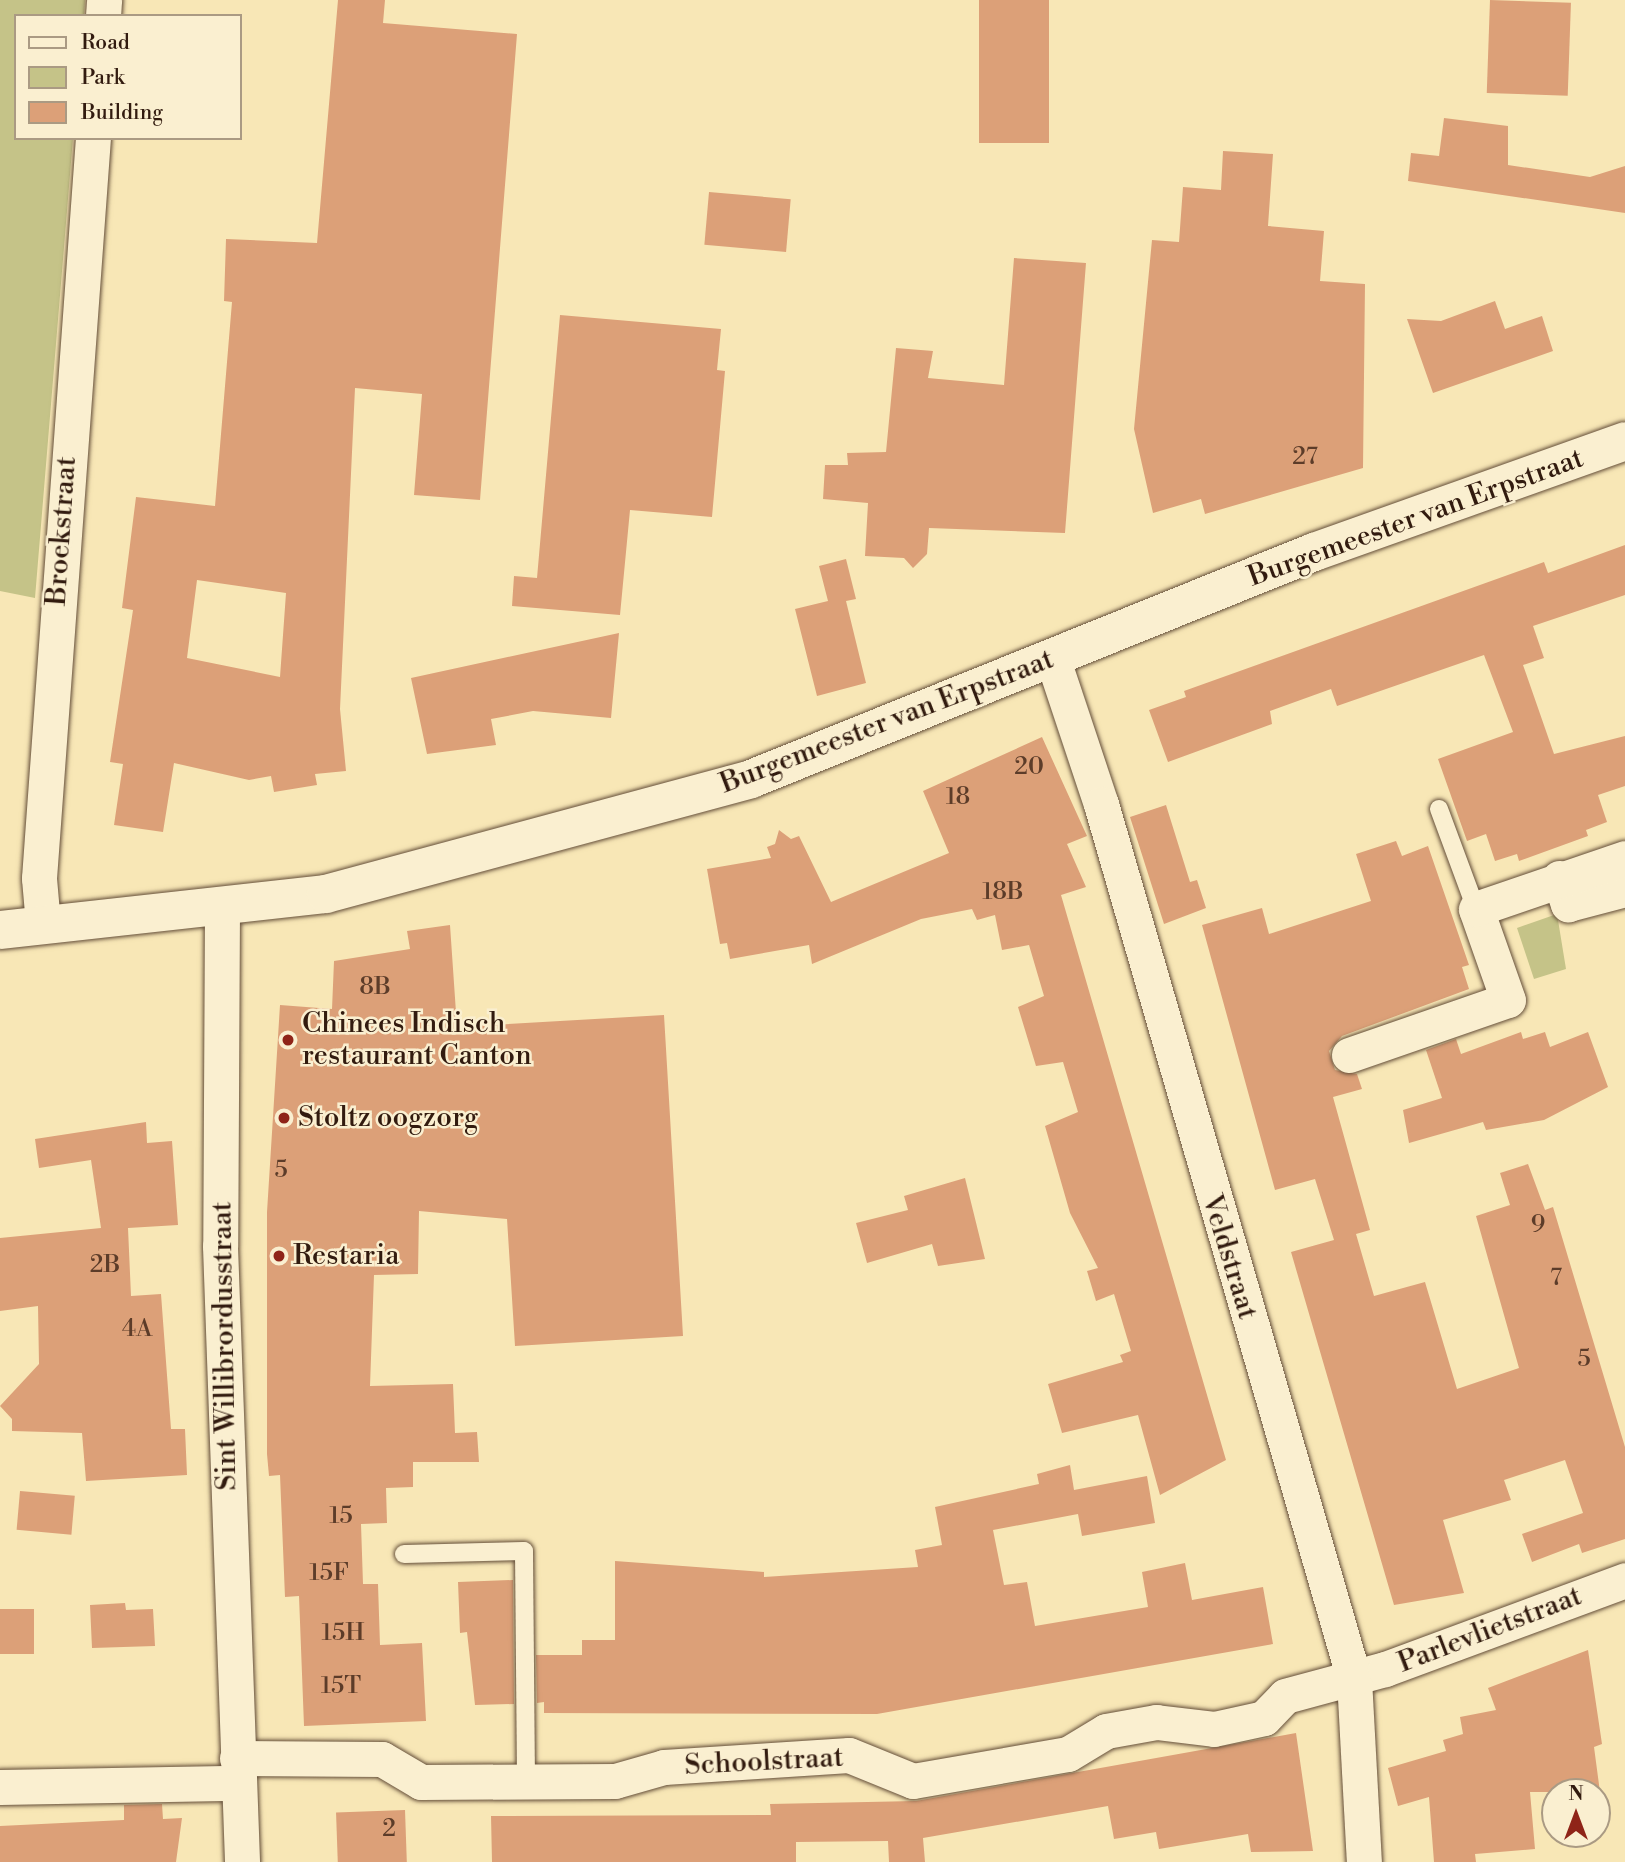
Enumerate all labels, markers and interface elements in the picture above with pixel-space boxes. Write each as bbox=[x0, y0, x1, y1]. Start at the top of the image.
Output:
legend bbox=[14, 14, 242, 140]
text: Road bbox=[81, 30, 130, 56]
text: Park bbox=[81, 65, 125, 91]
text: Building bbox=[81, 100, 163, 126]
street label: Burgemeester van Erpstraat bbox=[1244, 442, 1588, 594]
house number: 27 bbox=[1292, 444, 1318, 472]
street label: Broekstraat bbox=[40, 455, 84, 607]
street label: Burgemeester van Erpstraat bbox=[716, 643, 1058, 801]
house number: 20 bbox=[1014, 754, 1044, 782]
house number: 18 bbox=[946, 784, 970, 812]
house number: 18B bbox=[982, 879, 1024, 907]
house number: 8B bbox=[359, 974, 391, 1002]
place label: Chinees Indisch restaurant Canton bbox=[302, 1007, 532, 1073]
marker: Chinees Indisch restaurant Canton bbox=[280, 1032, 296, 1048]
place label: Stoltz oogzorg bbox=[298, 1101, 478, 1135]
marker: Stoltz oogzorg bbox=[276, 1110, 292, 1126]
house number: 5 bbox=[274, 1157, 288, 1185]
street label: Veldstraat bbox=[1194, 1191, 1264, 1323]
street label: Sint Willibrordusstraat bbox=[206, 1201, 244, 1491]
house number: 9 bbox=[1531, 1212, 1545, 1240]
place label: Restaria bbox=[293, 1239, 399, 1273]
marker: Restaria bbox=[271, 1248, 287, 1264]
house number: 2B bbox=[90, 1252, 120, 1280]
house number: 7 bbox=[1550, 1265, 1562, 1293]
house number: 4A bbox=[122, 1316, 152, 1344]
house number: 5 bbox=[1577, 1346, 1591, 1374]
house number: 15 bbox=[329, 1503, 353, 1531]
house number: 15F bbox=[309, 1560, 349, 1588]
street label: Parlevlietstraat bbox=[1393, 1580, 1587, 1680]
house number: 15H bbox=[322, 1620, 364, 1648]
house number: 15T bbox=[321, 1673, 361, 1701]
street label: Schoolstraat bbox=[684, 1741, 844, 1783]
north arrow bbox=[1541, 1778, 1611, 1848]
text: N bbox=[1568, 1782, 1584, 1806]
house number: 2 bbox=[382, 1816, 396, 1844]

